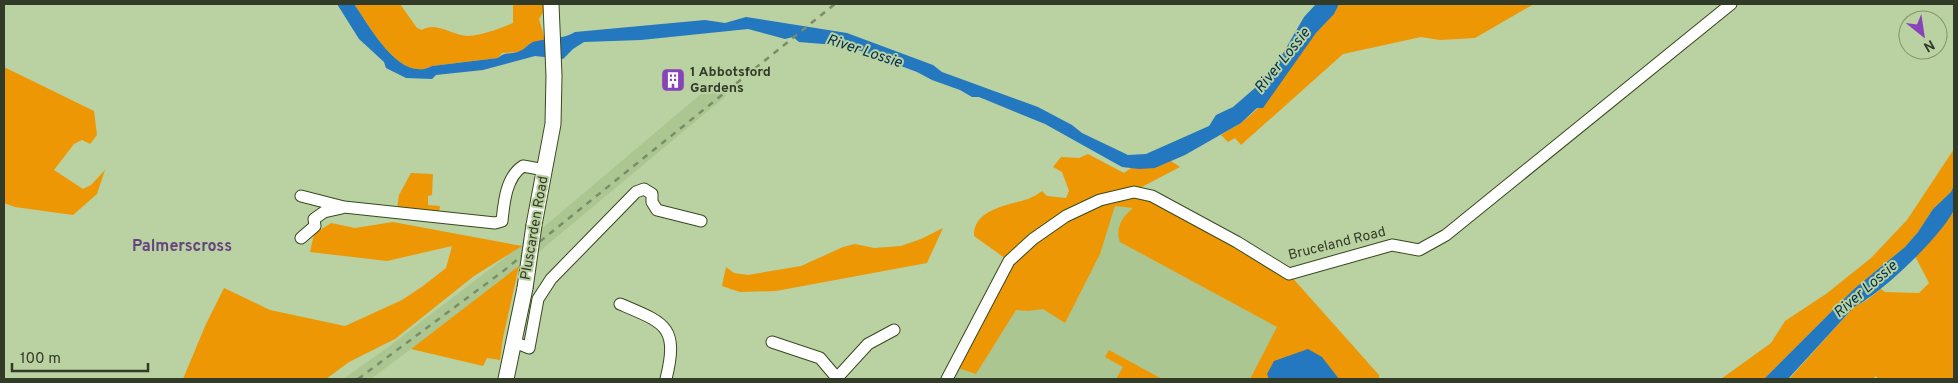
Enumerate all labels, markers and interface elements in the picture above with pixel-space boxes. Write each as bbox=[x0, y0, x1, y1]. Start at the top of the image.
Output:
north arrow bbox=[1898, 10, 1948, 60]
water label: River Lossie bbox=[1251, 24, 1315, 97]
water label: River Lossie bbox=[824, 31, 904, 73]
text: N bbox=[1920, 35, 1937, 55]
place label: 1 Abbotsford Gardens bbox=[690, 64, 771, 97]
building icon: 1 Abbotsford Gardens bbox=[660, 67, 686, 93]
street label: Pluscarden Road bbox=[517, 175, 553, 281]
street label: Bruceland Road bbox=[1287, 224, 1387, 264]
district label: Palmerscross bbox=[132, 237, 232, 257]
water label: River Lossie bbox=[1830, 257, 1902, 323]
scale bar bbox=[12, 340, 149, 372]
text: 100 m bbox=[20, 350, 61, 369]

